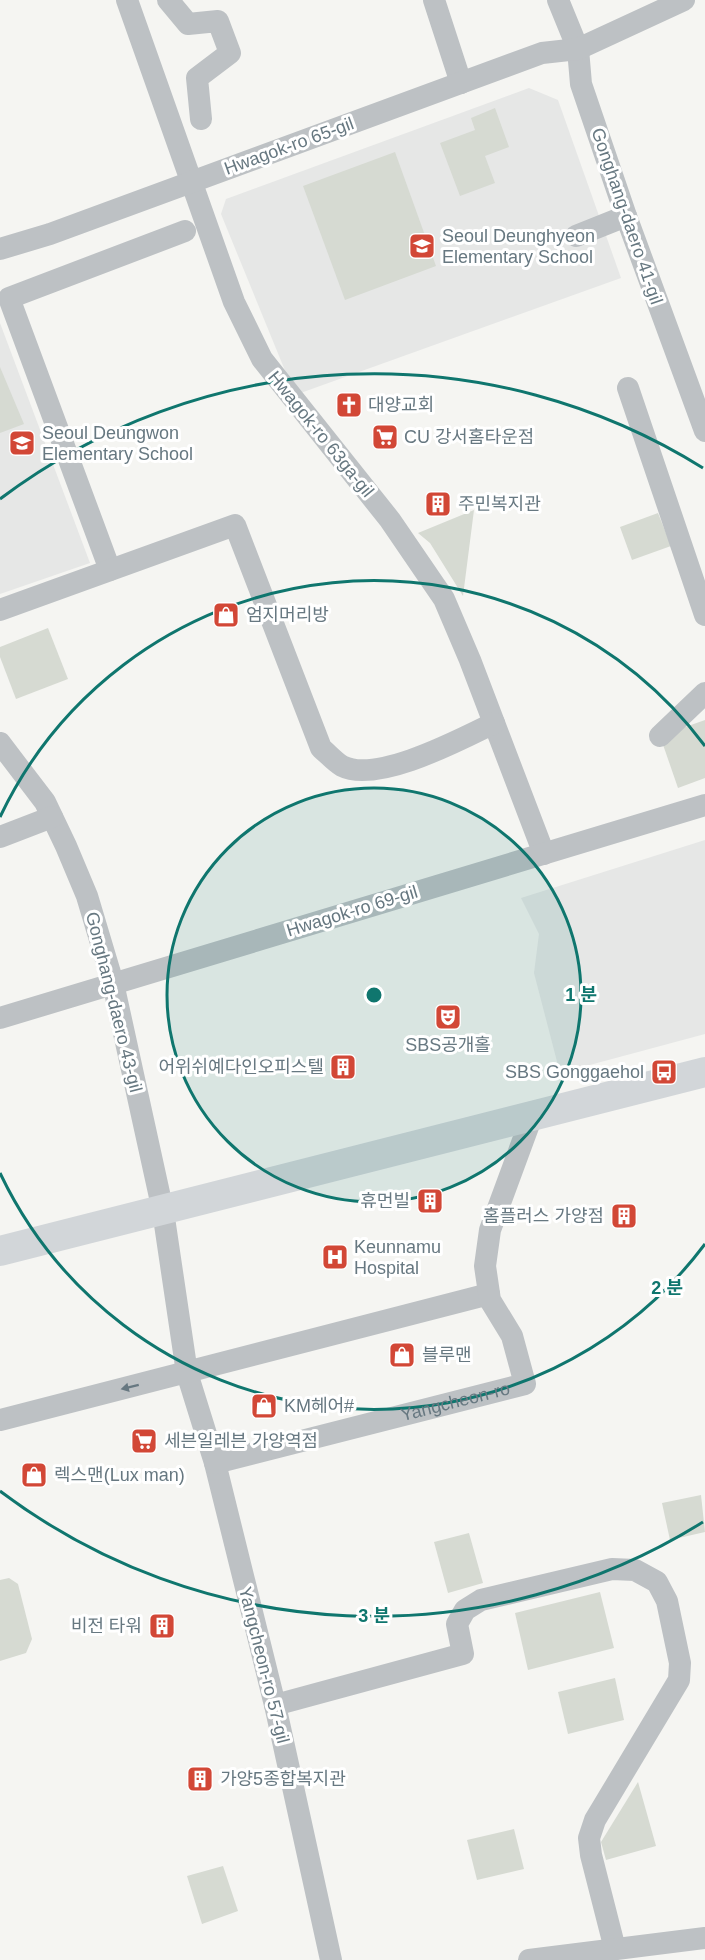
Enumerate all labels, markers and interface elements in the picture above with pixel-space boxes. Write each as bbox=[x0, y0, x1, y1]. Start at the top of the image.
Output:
street label: Hwagok-ro 65-gil bbox=[222, 113, 356, 179]
street label: Gonghang-daero 41-gil bbox=[587, 125, 667, 307]
place label: Seoul Deunghyeon Elementary School bbox=[442, 226, 595, 267]
school or university icon: Seoul Deunghyeon Elementary School bbox=[407, 231, 437, 261]
street label: Hwagok-ro 63ga-gil bbox=[264, 367, 378, 501]
church icon: 대양교회 bbox=[334, 390, 364, 420]
place label: 대양교회 bbox=[368, 395, 434, 415]
supermarket icon: CU 강서홈타운점 bbox=[370, 422, 400, 452]
place label: Seoul Deungwon Elementary School bbox=[42, 423, 193, 464]
place label: CU 강서홈타운점 bbox=[404, 427, 534, 447]
school or university icon: Seoul Deungwon Elementary School bbox=[7, 428, 37, 458]
building icon: 주민복지관 bbox=[423, 489, 453, 519]
place label: 주민복지관 bbox=[458, 494, 541, 514]
shop icon: 엄지머리방 bbox=[211, 600, 241, 630]
place label: 엄지머리방 bbox=[246, 605, 329, 625]
street label: Hwagok-ro 69-gil bbox=[284, 882, 420, 940]
street label: Gonghang-daero 43-gil bbox=[82, 910, 146, 1094]
centre of rings bbox=[364, 985, 384, 1005]
text: 1 분 bbox=[565, 985, 597, 1005]
theatre icon: SBS공개홀 bbox=[433, 1002, 463, 1032]
place label: SBS공개홀 bbox=[405, 1035, 491, 1055]
building icon: 어위쉬예다인오피스텔 bbox=[328, 1052, 358, 1082]
place label: 어위쉬예다인오피스텔 bbox=[158, 1057, 324, 1077]
bus stop icon: SBS Gonggaehol bbox=[649, 1057, 679, 1087]
place label: SBS Gonggaehol bbox=[505, 1062, 644, 1082]
building icon: 휴먼빌 bbox=[415, 1186, 445, 1216]
place label: 휴먼빌 bbox=[360, 1191, 410, 1211]
building icon: 홈플러스 가양점 bbox=[609, 1201, 639, 1231]
place label: 홈플러스 가양점 bbox=[483, 1206, 604, 1226]
place label: Keunnamu Hospital bbox=[354, 1237, 441, 1278]
hospital icon: Keunnamu Hospital bbox=[320, 1242, 350, 1272]
text: 2 분 bbox=[651, 1278, 683, 1298]
shop icon: 블루맨 bbox=[387, 1340, 417, 1370]
place label: 블루맨 bbox=[422, 1345, 472, 1365]
street label: Yangcheon-ro bbox=[399, 1378, 512, 1425]
one-way arrow bbox=[121, 1383, 139, 1393]
shop icon: KM헤어# bbox=[249, 1391, 279, 1421]
place label: KM헤어# bbox=[284, 1396, 354, 1416]
supermarket icon: 세븐일레븐 가양역점 bbox=[129, 1426, 159, 1456]
place label: 세븐일레븐 가양역점 bbox=[164, 1431, 318, 1451]
shop icon: 렉스맨(Lux man) bbox=[19, 1460, 49, 1490]
place label: 렉스맨(Lux man) bbox=[54, 1465, 185, 1485]
street label: Yangcheon-ro 57-gil bbox=[235, 1585, 293, 1745]
text: 3 분 bbox=[358, 1606, 390, 1626]
building icon: 비전 타워 bbox=[147, 1611, 177, 1641]
place label: 비전 타워 bbox=[71, 1616, 142, 1636]
building icon: 가양5종합복지관 bbox=[185, 1764, 215, 1794]
place label: 가양5종합복지관 bbox=[220, 1769, 346, 1789]

